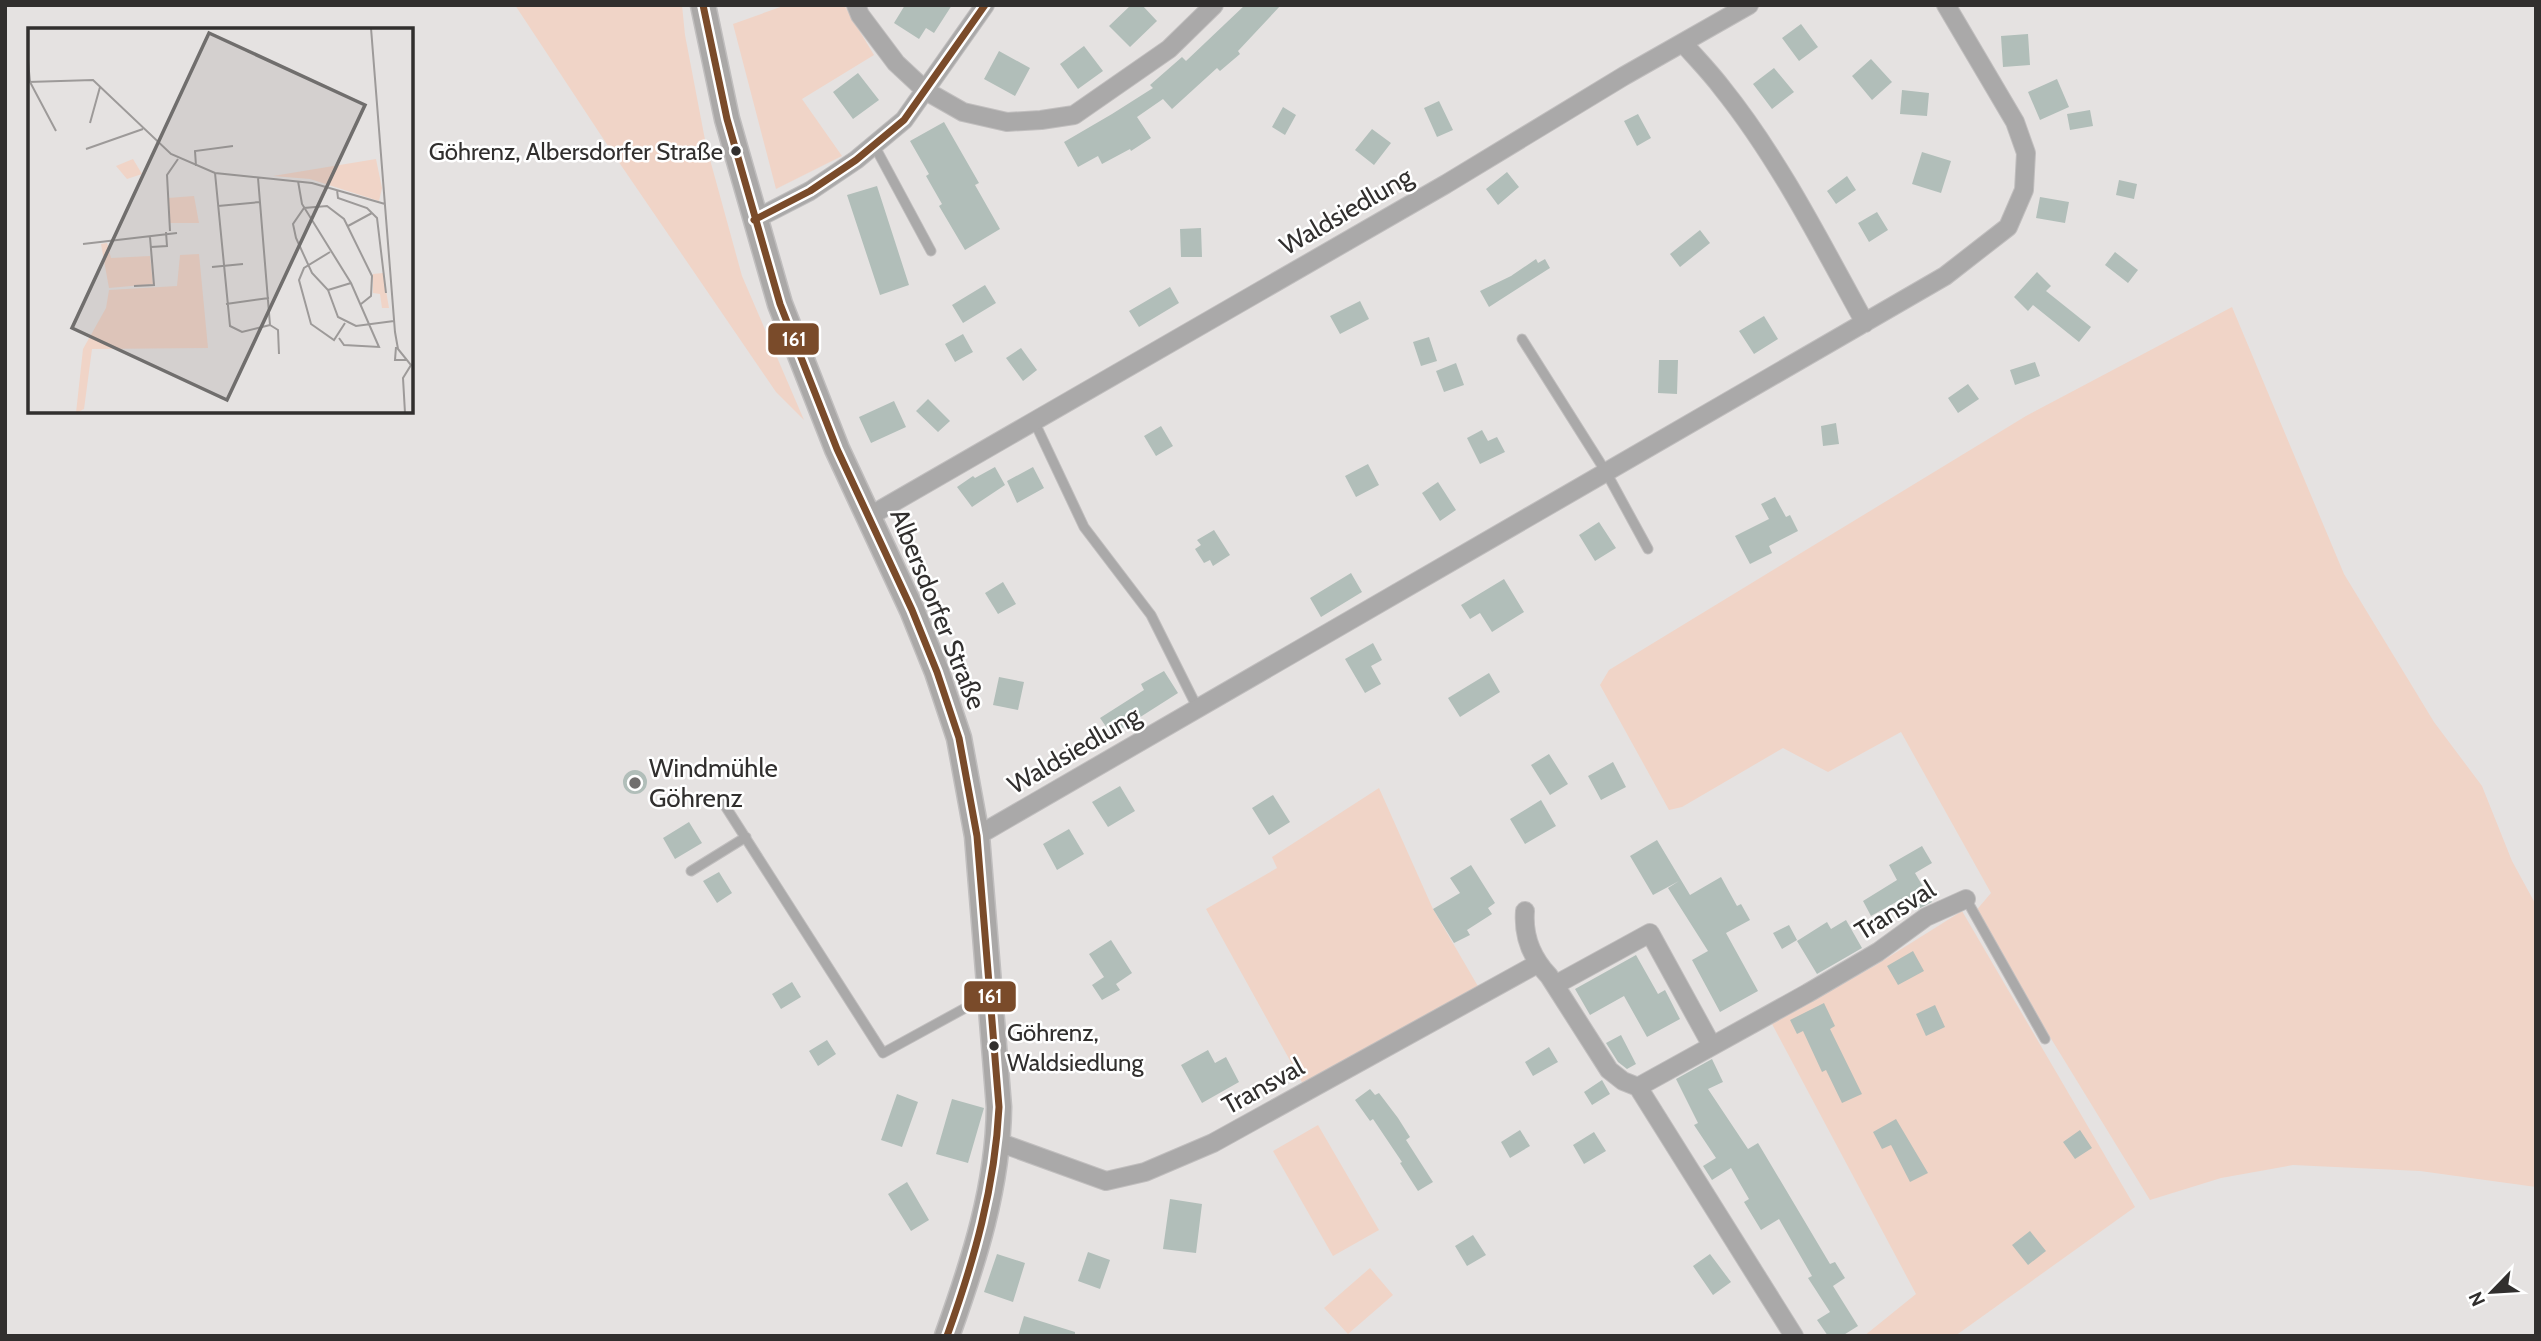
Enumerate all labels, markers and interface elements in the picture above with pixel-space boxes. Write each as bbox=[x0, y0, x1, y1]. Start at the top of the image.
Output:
inset map bbox=[28, 28, 413, 413]
place label: Göhrenz, Albersdorfer Straße bbox=[429, 137, 723, 166]
marker: Göhrenz, Albersdorfer Straße bbox=[729, 144, 743, 158]
street label: Waldsiedlung bbox=[1274, 160, 1419, 262]
line badge: 161 bbox=[767, 322, 820, 356]
text: 161 bbox=[782, 328, 806, 351]
street label: Albersdorfer Straße bbox=[883, 504, 993, 714]
street label: Waldsiedlung bbox=[1002, 699, 1147, 801]
place label: Windmühle Göhrenz bbox=[649, 752, 778, 814]
marker: Windmühle Göhrenz bbox=[627, 775, 643, 791]
street label: Transval bbox=[1849, 873, 1941, 947]
line badge: 161 bbox=[963, 980, 1017, 1013]
text: 161 bbox=[978, 985, 1002, 1008]
place label: Göhrenz, Waldsiedlung bbox=[1007, 1018, 1144, 1077]
marker: Göhrenz, Waldsiedlung bbox=[987, 1039, 1001, 1053]
street label: Transval bbox=[1216, 1051, 1310, 1121]
north arrow bbox=[2457, 1257, 2527, 1327]
text: N bbox=[2464, 1288, 2490, 1310]

